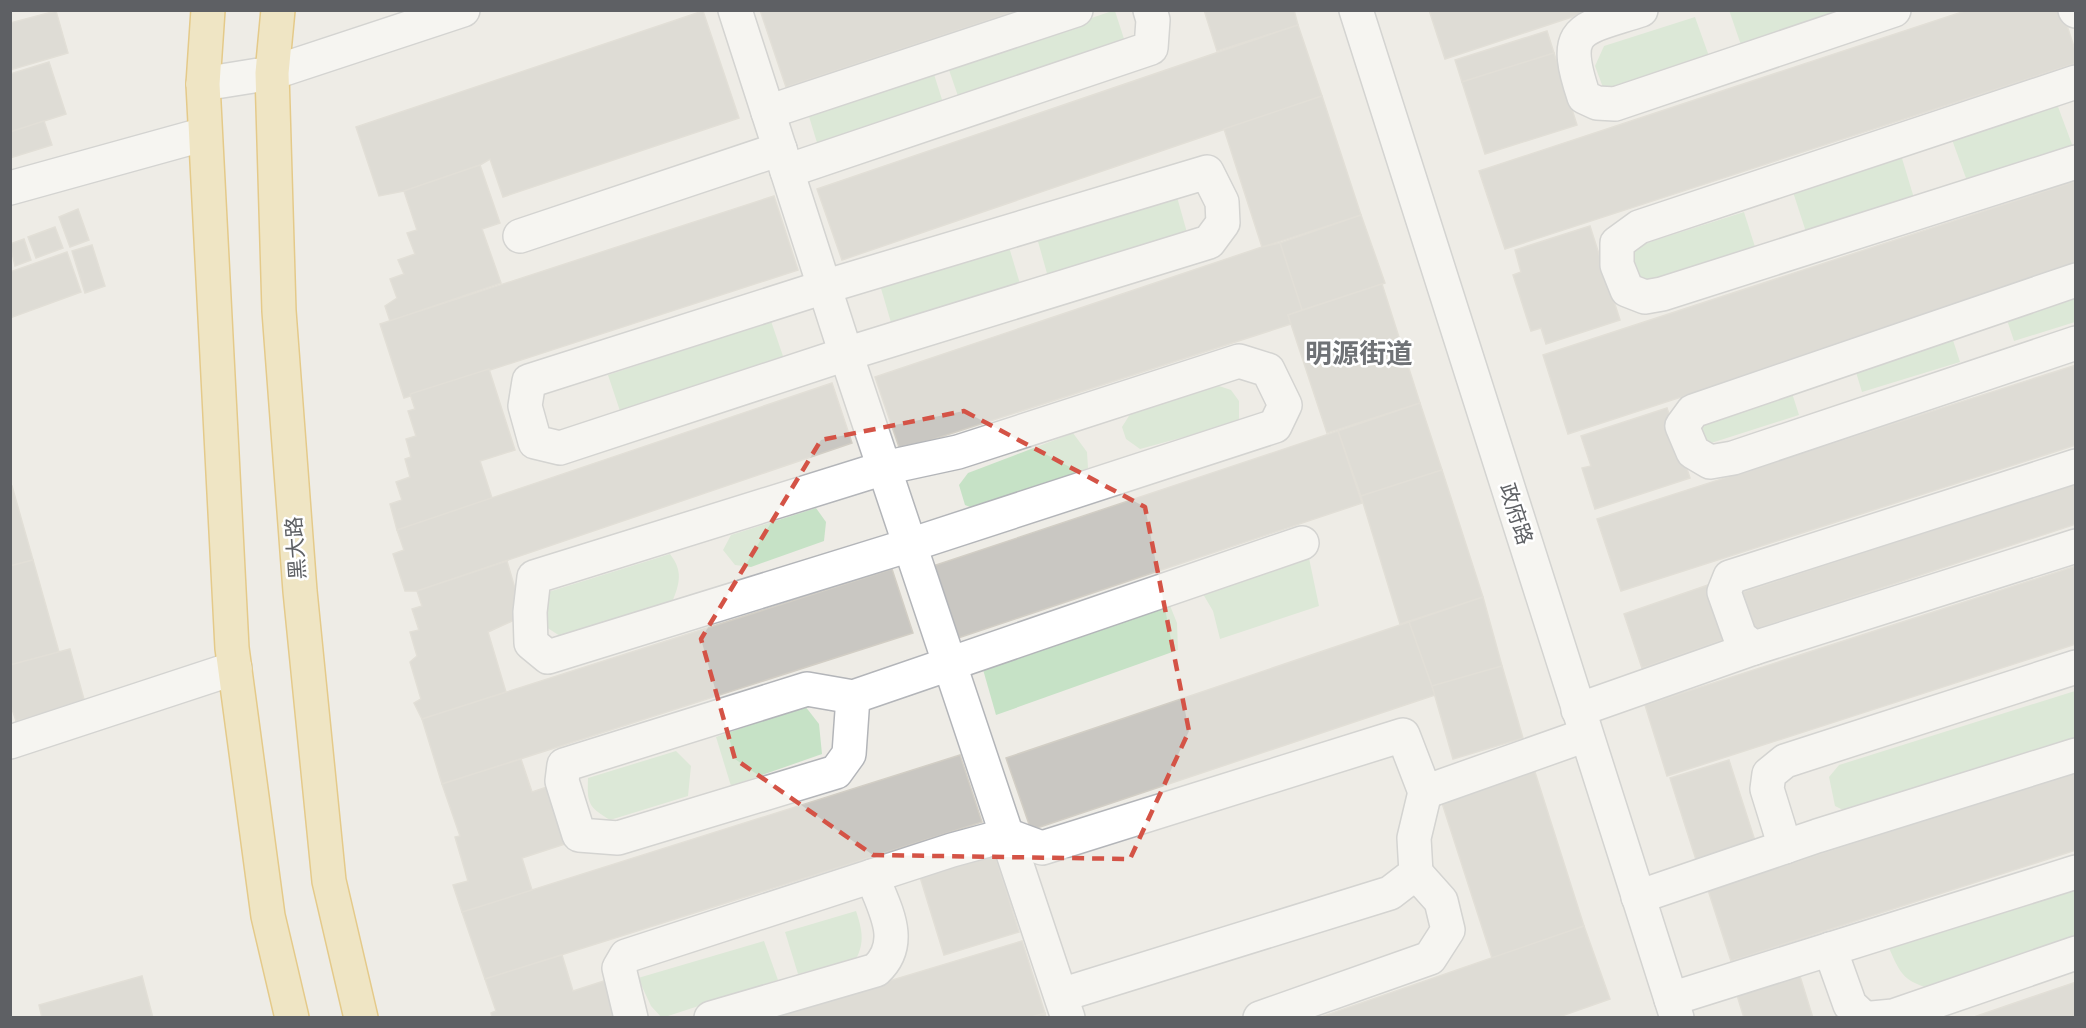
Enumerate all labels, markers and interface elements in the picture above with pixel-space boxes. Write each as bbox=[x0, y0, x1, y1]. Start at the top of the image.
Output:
district label: 明源街道 bbox=[1305, 334, 1413, 373]
street label: 政府路 bbox=[1492, 479, 1540, 549]
street label: 黑大路 bbox=[279, 516, 313, 580]

